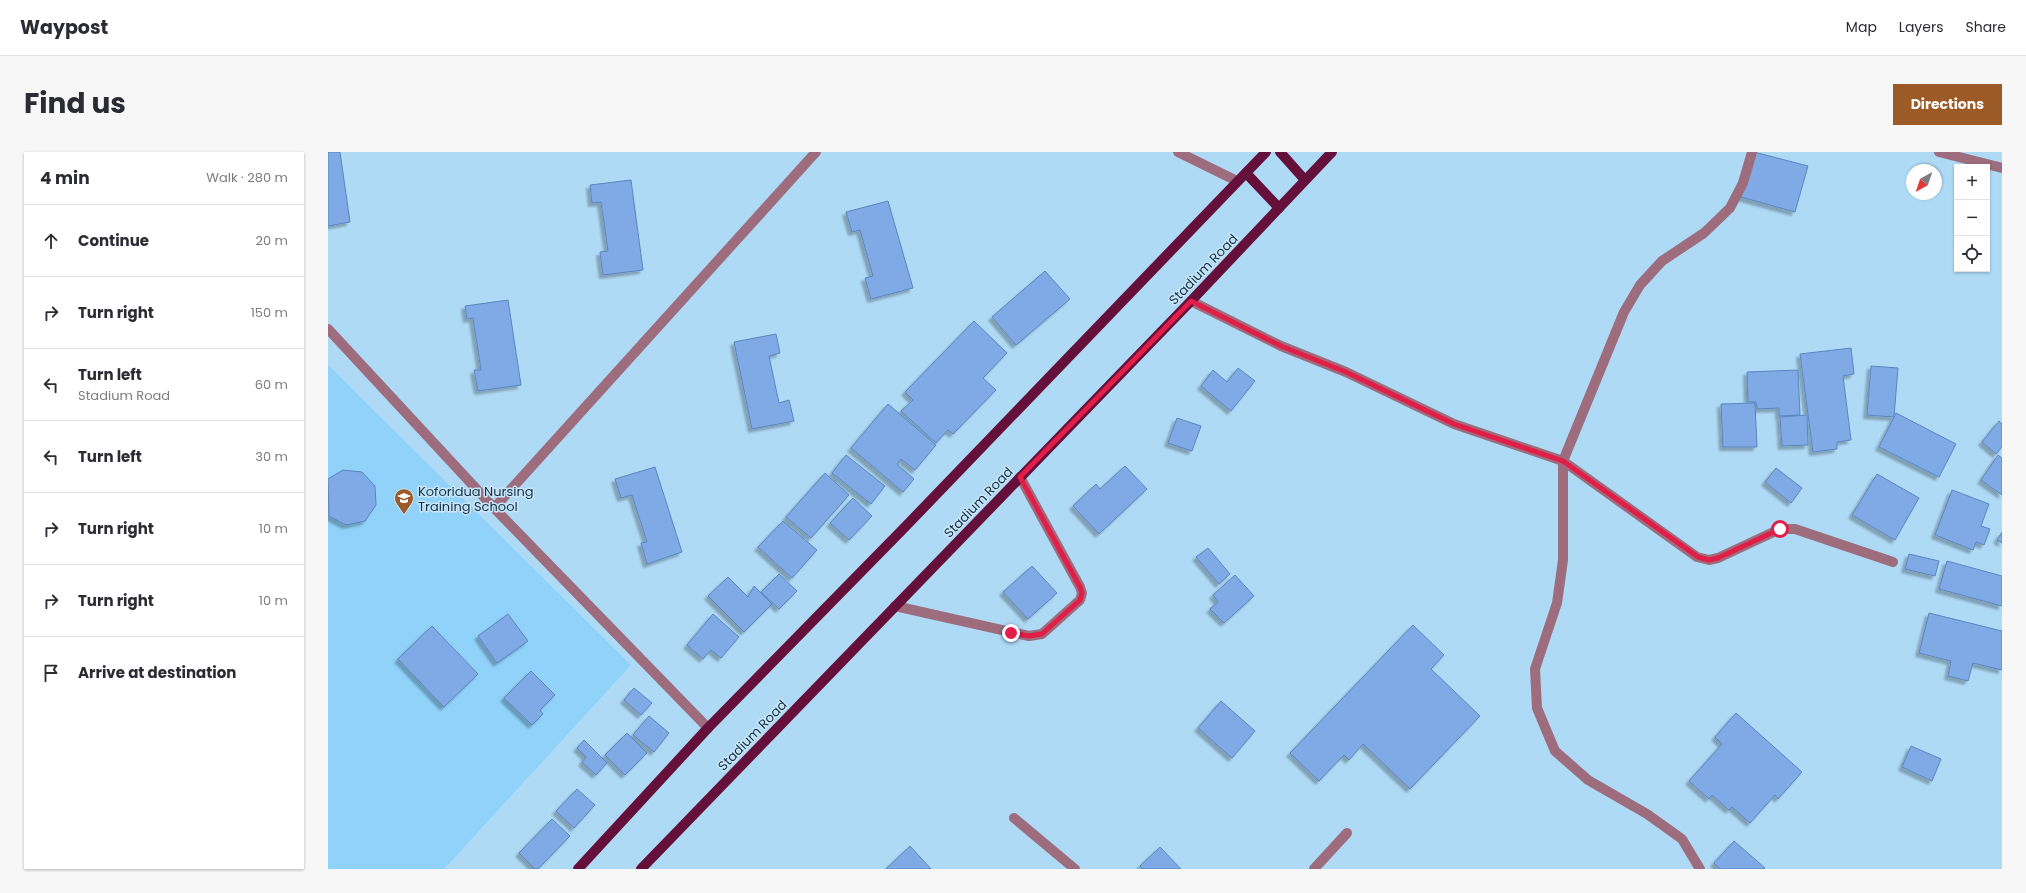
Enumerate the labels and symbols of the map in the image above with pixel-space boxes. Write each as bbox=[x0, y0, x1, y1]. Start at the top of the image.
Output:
north arrow bbox=[1906, 164, 1942, 200]
street label: Stadium Road bbox=[1165, 230, 1242, 309]
street label: Stadium Road bbox=[940, 463, 1017, 542]
place label: Koforidua Nursing Training School bbox=[418, 482, 534, 516]
school or university icon: Koforidua Nursing Training School bbox=[393, 487, 415, 515]
route start bbox=[1771, 520, 1789, 538]
route end bbox=[1002, 624, 1020, 642]
street label: Stadium Road bbox=[714, 696, 791, 775]

